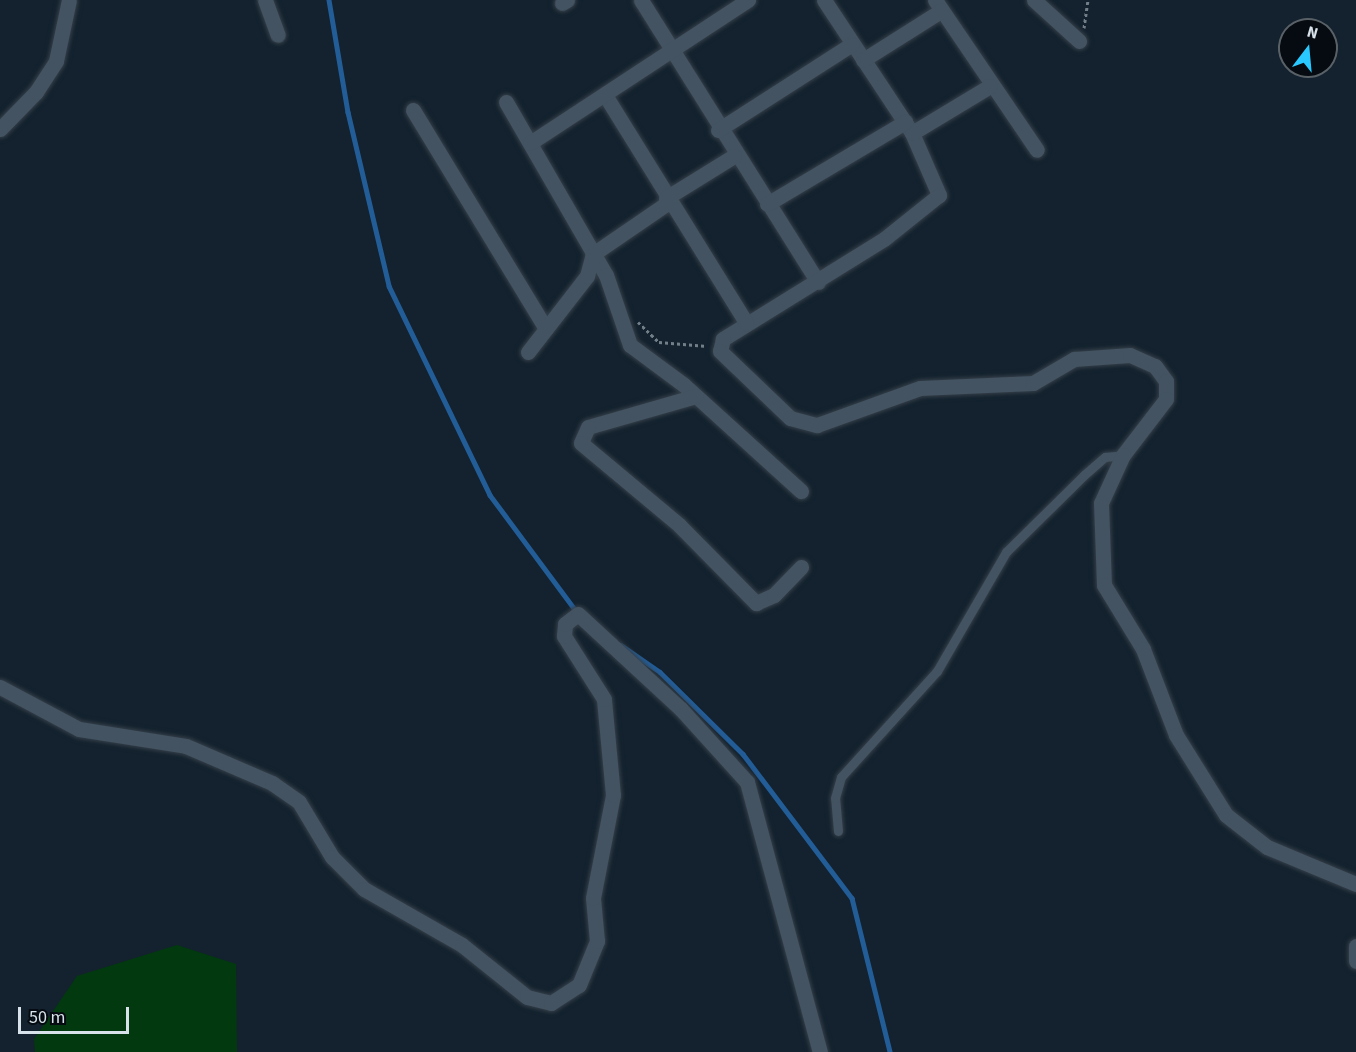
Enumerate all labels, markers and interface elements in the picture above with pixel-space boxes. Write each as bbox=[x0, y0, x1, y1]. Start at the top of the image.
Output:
north arrow bbox=[1278, 18, 1338, 78]
text: N bbox=[1304, 21, 1321, 45]
scale bar bbox=[21, 995, 132, 1033]
text: 50 m bbox=[29, 1005, 65, 1030]

